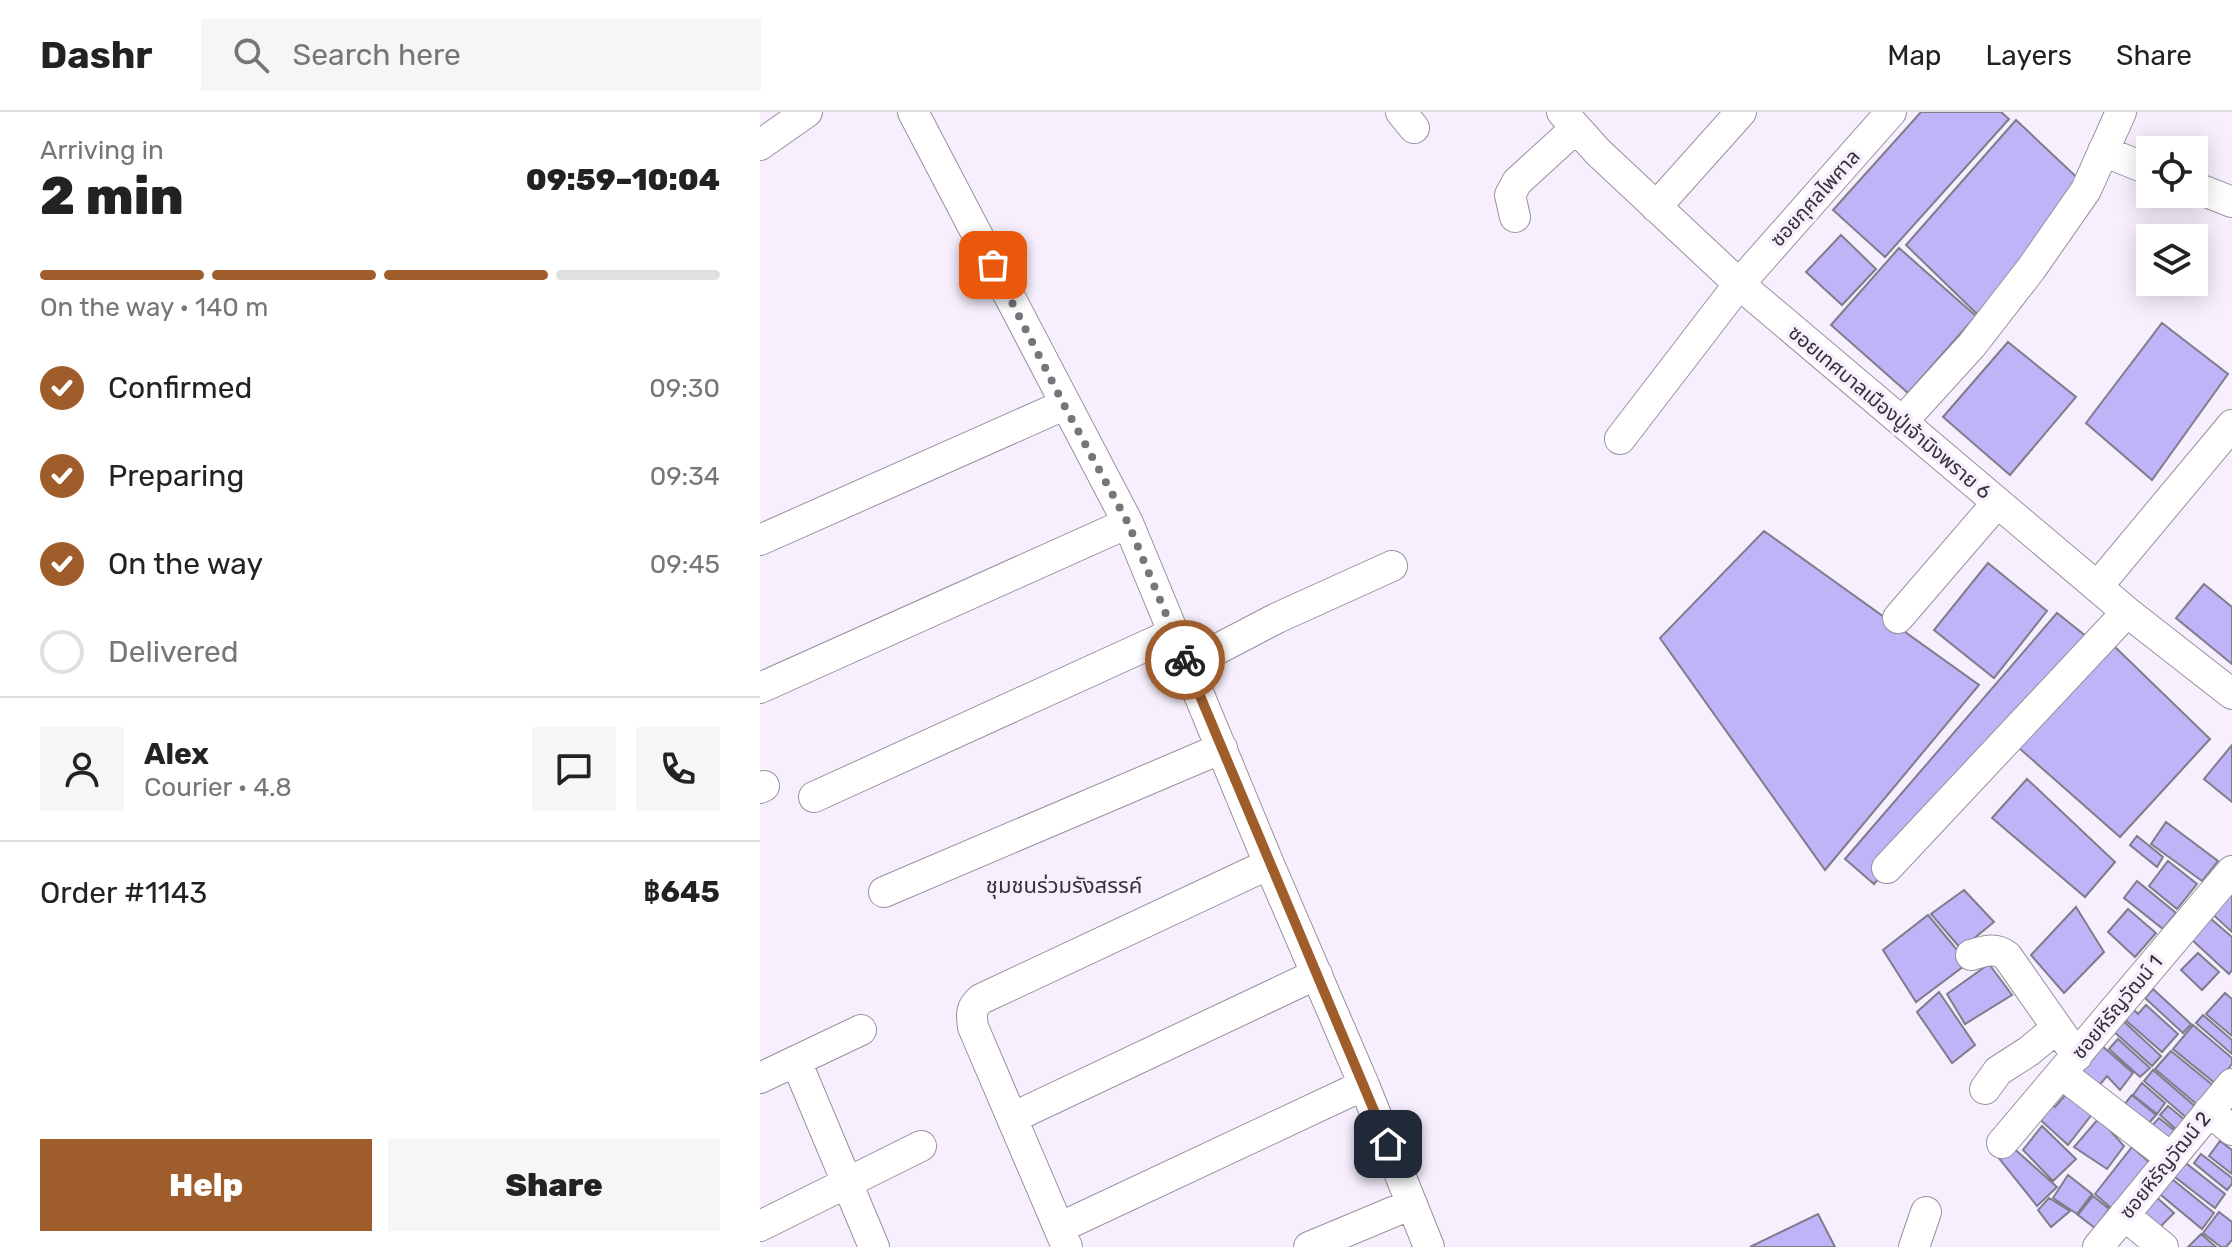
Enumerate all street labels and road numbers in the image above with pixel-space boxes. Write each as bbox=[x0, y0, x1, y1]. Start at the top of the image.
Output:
street label: ซอยกุศลไพศาล bbox=[1765, 145, 1865, 251]
street label: ซอยเทศบาลเมืองปู่เจ้ามิงพราย 6 bbox=[1783, 320, 1996, 505]
street label: ซอยหิรัญวัฒน์ 1 bbox=[2067, 950, 2167, 1064]
street label: ซอยหิรัญวัฒน์ 2 bbox=[2114, 1107, 2216, 1223]

